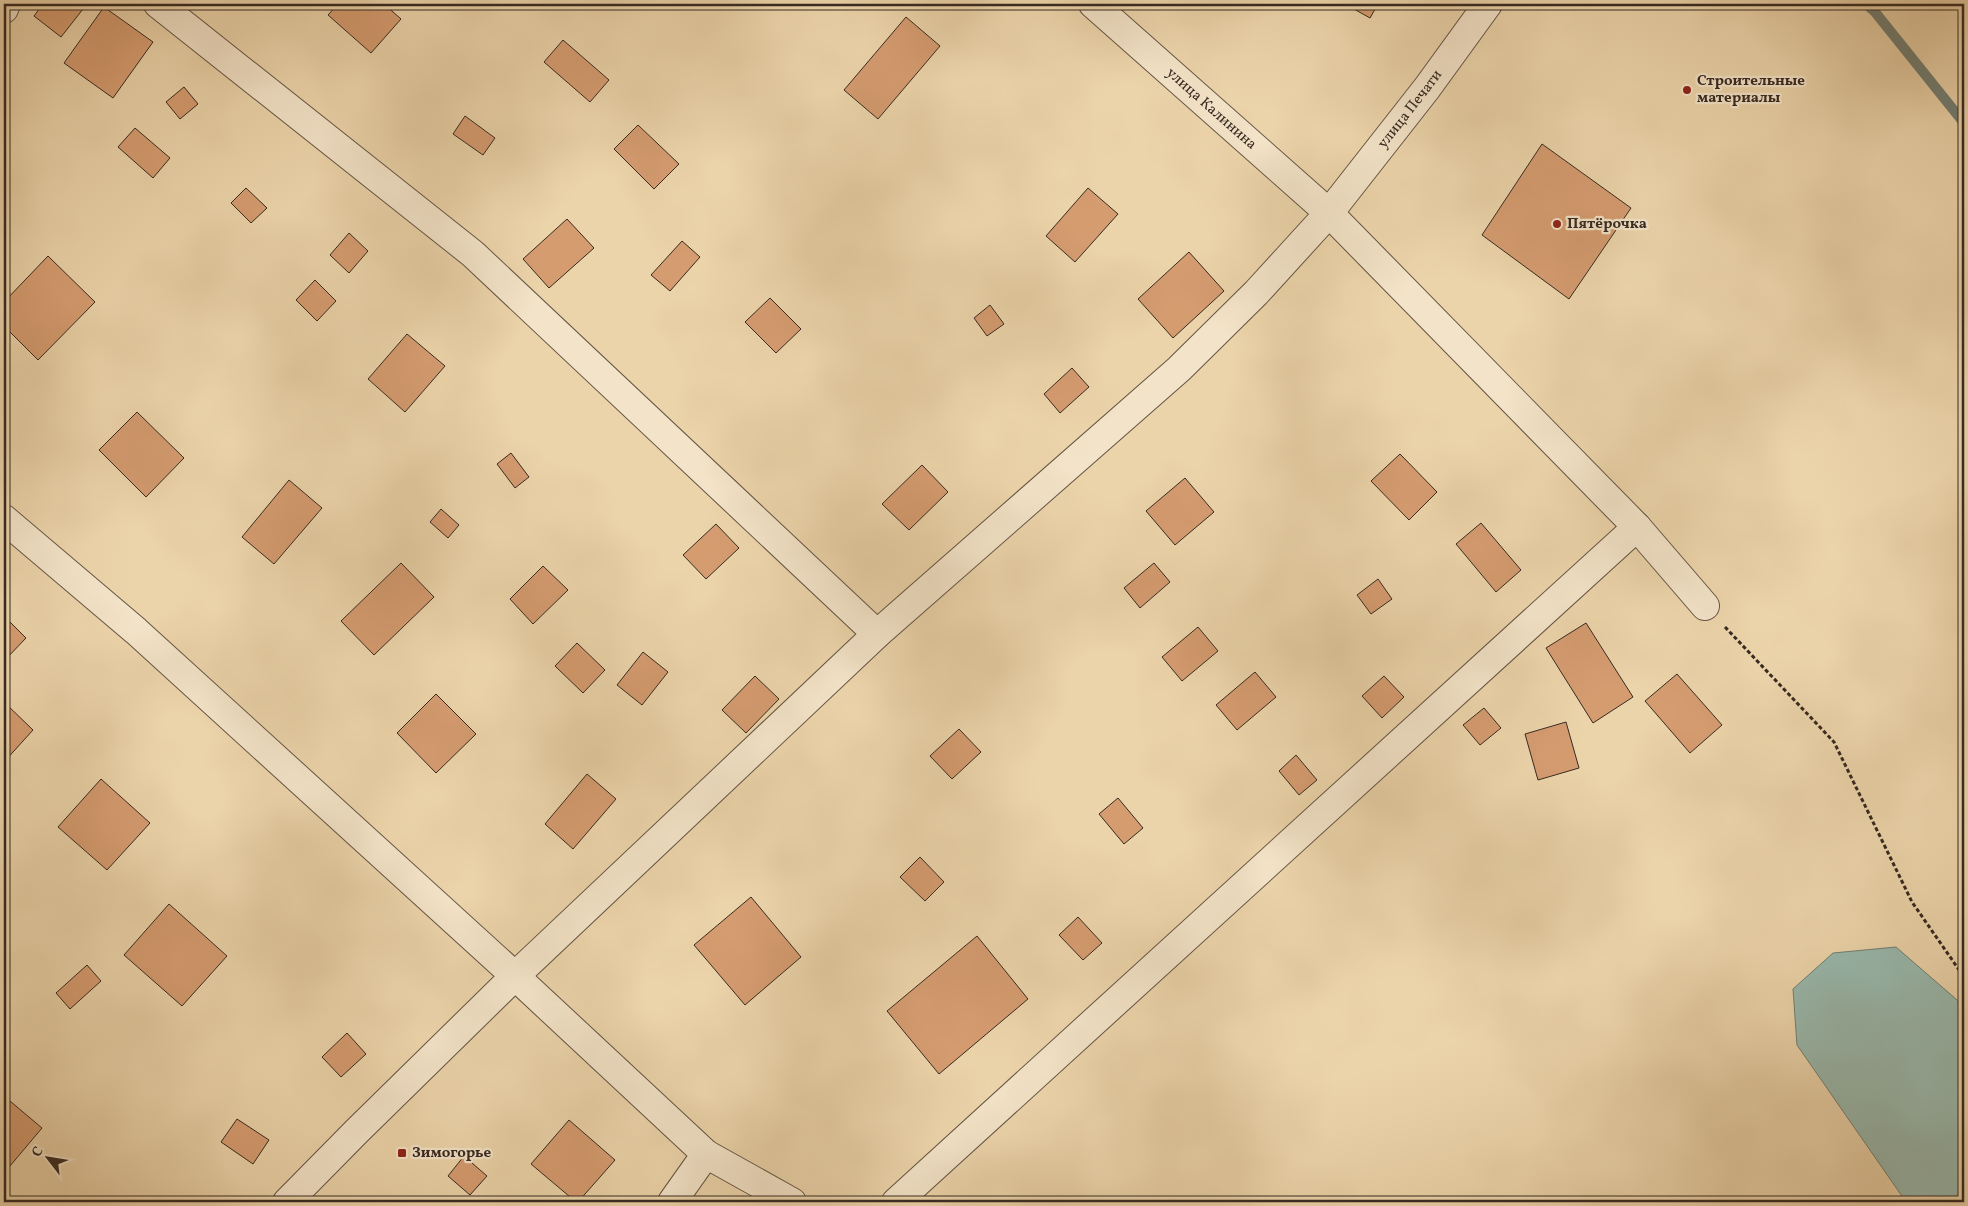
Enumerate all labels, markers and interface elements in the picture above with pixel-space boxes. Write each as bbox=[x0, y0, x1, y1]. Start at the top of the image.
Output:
street label: улица Калинина bbox=[1161, 63, 1261, 155]
street label: улица Печати bbox=[1373, 66, 1447, 153]
place label: Строительные материалы bbox=[1697, 71, 1805, 109]
marker: Строительные материалы bbox=[1681, 84, 1693, 96]
place label: Пятёрочка bbox=[1567, 214, 1647, 235]
marker: Пятёрочка bbox=[1551, 218, 1563, 230]
north arrow bbox=[22, 1134, 72, 1184]
text: С bbox=[28, 1143, 49, 1161]
place label: Зимогорье bbox=[412, 1143, 492, 1164]
marker: Зимогорье bbox=[396, 1147, 408, 1159]

